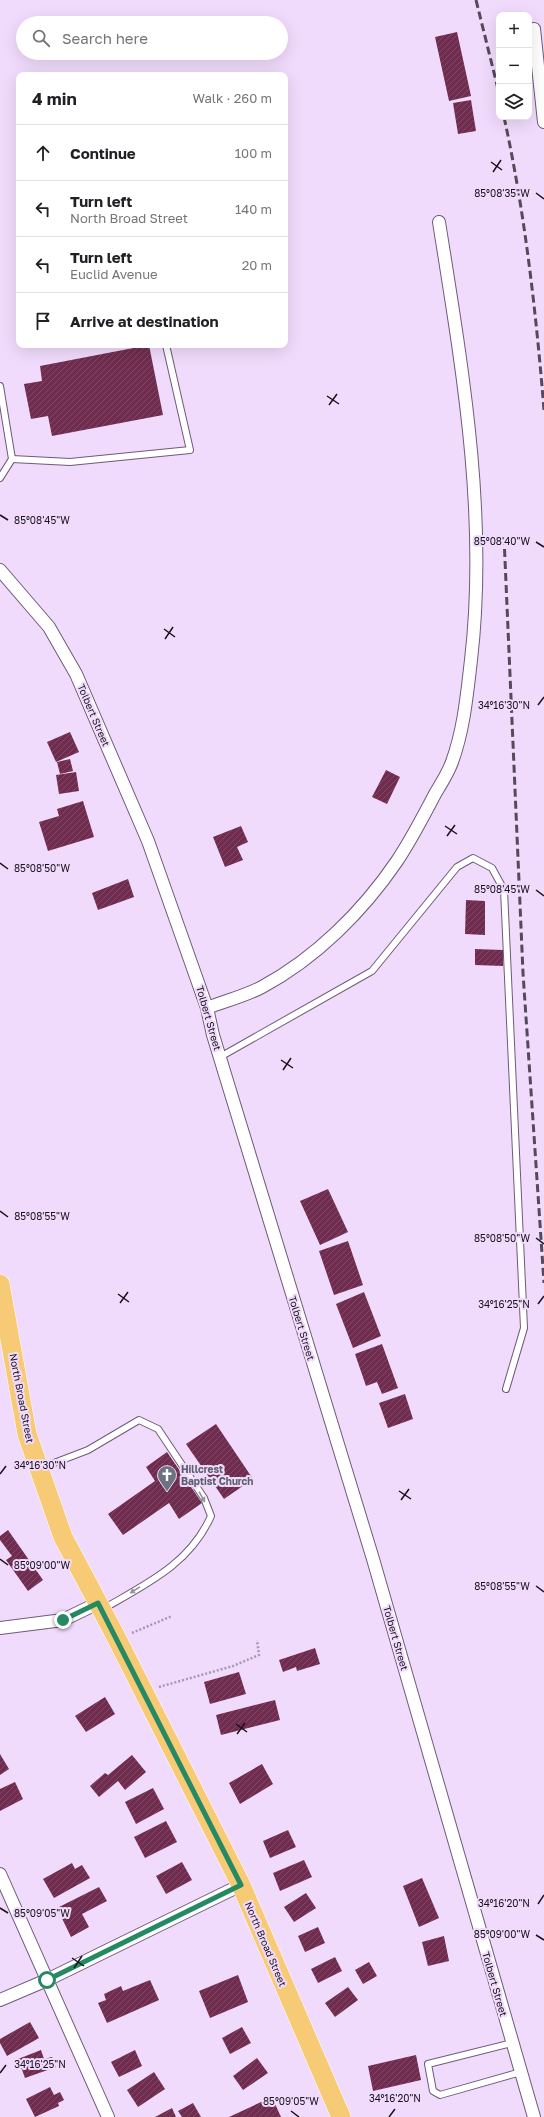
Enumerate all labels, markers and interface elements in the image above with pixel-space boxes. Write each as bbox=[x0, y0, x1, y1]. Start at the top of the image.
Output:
map controls bbox=[496, 12, 532, 120]
button: + bbox=[496, 12, 532, 48]
search box bbox=[16, 16, 288, 60]
icon: search bbox=[30, 27, 52, 49]
text: Search here bbox=[62, 29, 148, 47]
button: − bbox=[496, 48, 532, 84]
button: layers bbox=[496, 84, 532, 120]
text: 4 min bbox=[32, 88, 77, 109]
text: Walk · 260 m bbox=[193, 90, 272, 106]
icon: ahead bbox=[32, 142, 54, 164]
text: Continue bbox=[70, 144, 136, 162]
text: 100 m bbox=[235, 145, 272, 161]
text: 85°08'35"W bbox=[474, 187, 530, 199]
text: Turn left bbox=[70, 192, 132, 210]
icon: left bbox=[32, 198, 54, 220]
text: 140 m bbox=[235, 201, 272, 217]
text: North Broad Street bbox=[70, 210, 188, 226]
text: Turn left bbox=[70, 248, 132, 266]
icon: left bbox=[32, 254, 54, 276]
text: 20 m bbox=[242, 257, 272, 273]
text: Euclid Avenue bbox=[70, 266, 158, 282]
icon: arrive bbox=[32, 310, 54, 332]
text: Arrive at destination bbox=[70, 312, 219, 330]
text: 85°08'45"W bbox=[14, 514, 70, 526]
text: 85°08'40"W bbox=[474, 535, 531, 547]
street label: Tolbert Street bbox=[75, 682, 113, 748]
text: 34°16'30"N bbox=[478, 699, 530, 711]
text: 85°08'50"W bbox=[14, 862, 70, 874]
text: 85°08'45"W bbox=[474, 883, 530, 895]
street label: Tolbert Street bbox=[194, 984, 224, 1052]
text: 85°08'55"W bbox=[14, 1210, 70, 1222]
text: 85°08'50"W bbox=[474, 1232, 530, 1244]
street label: Tolbert Street bbox=[287, 1294, 317, 1362]
text: 34°16'25"N bbox=[478, 1298, 530, 1310]
street label: North Broad Street bbox=[7, 1352, 37, 1444]
text: 34°16'30"N bbox=[14, 1459, 66, 1471]
place label: Hillcrest Baptist Church bbox=[181, 1463, 253, 1487]
church icon: Hillcrest Baptist Church bbox=[156, 1464, 178, 1492]
one-way arrow bbox=[199, 1491, 206, 1503]
text: 85°09'00"W bbox=[14, 1559, 71, 1571]
text: 85°08'55"W bbox=[474, 1580, 530, 1592]
one-way arrow bbox=[130, 1586, 140, 1594]
street label: Tolbert Street bbox=[381, 1604, 411, 1672]
route end bbox=[54, 1611, 72, 1629]
text: 34°16'20"N bbox=[478, 1897, 530, 1909]
street label: North Broad Street bbox=[243, 1900, 289, 1988]
text: 85°09'05"W bbox=[14, 1907, 70, 1919]
text: 85°09'00"W bbox=[474, 1928, 531, 1940]
street label: Tolbert Street bbox=[480, 1950, 510, 2018]
route start bbox=[38, 1971, 56, 1989]
text: 34°16'25"N bbox=[14, 2058, 66, 2070]
text: 34°16'20"N bbox=[369, 2092, 421, 2104]
text: 85°09'05"W bbox=[263, 2095, 319, 2107]

